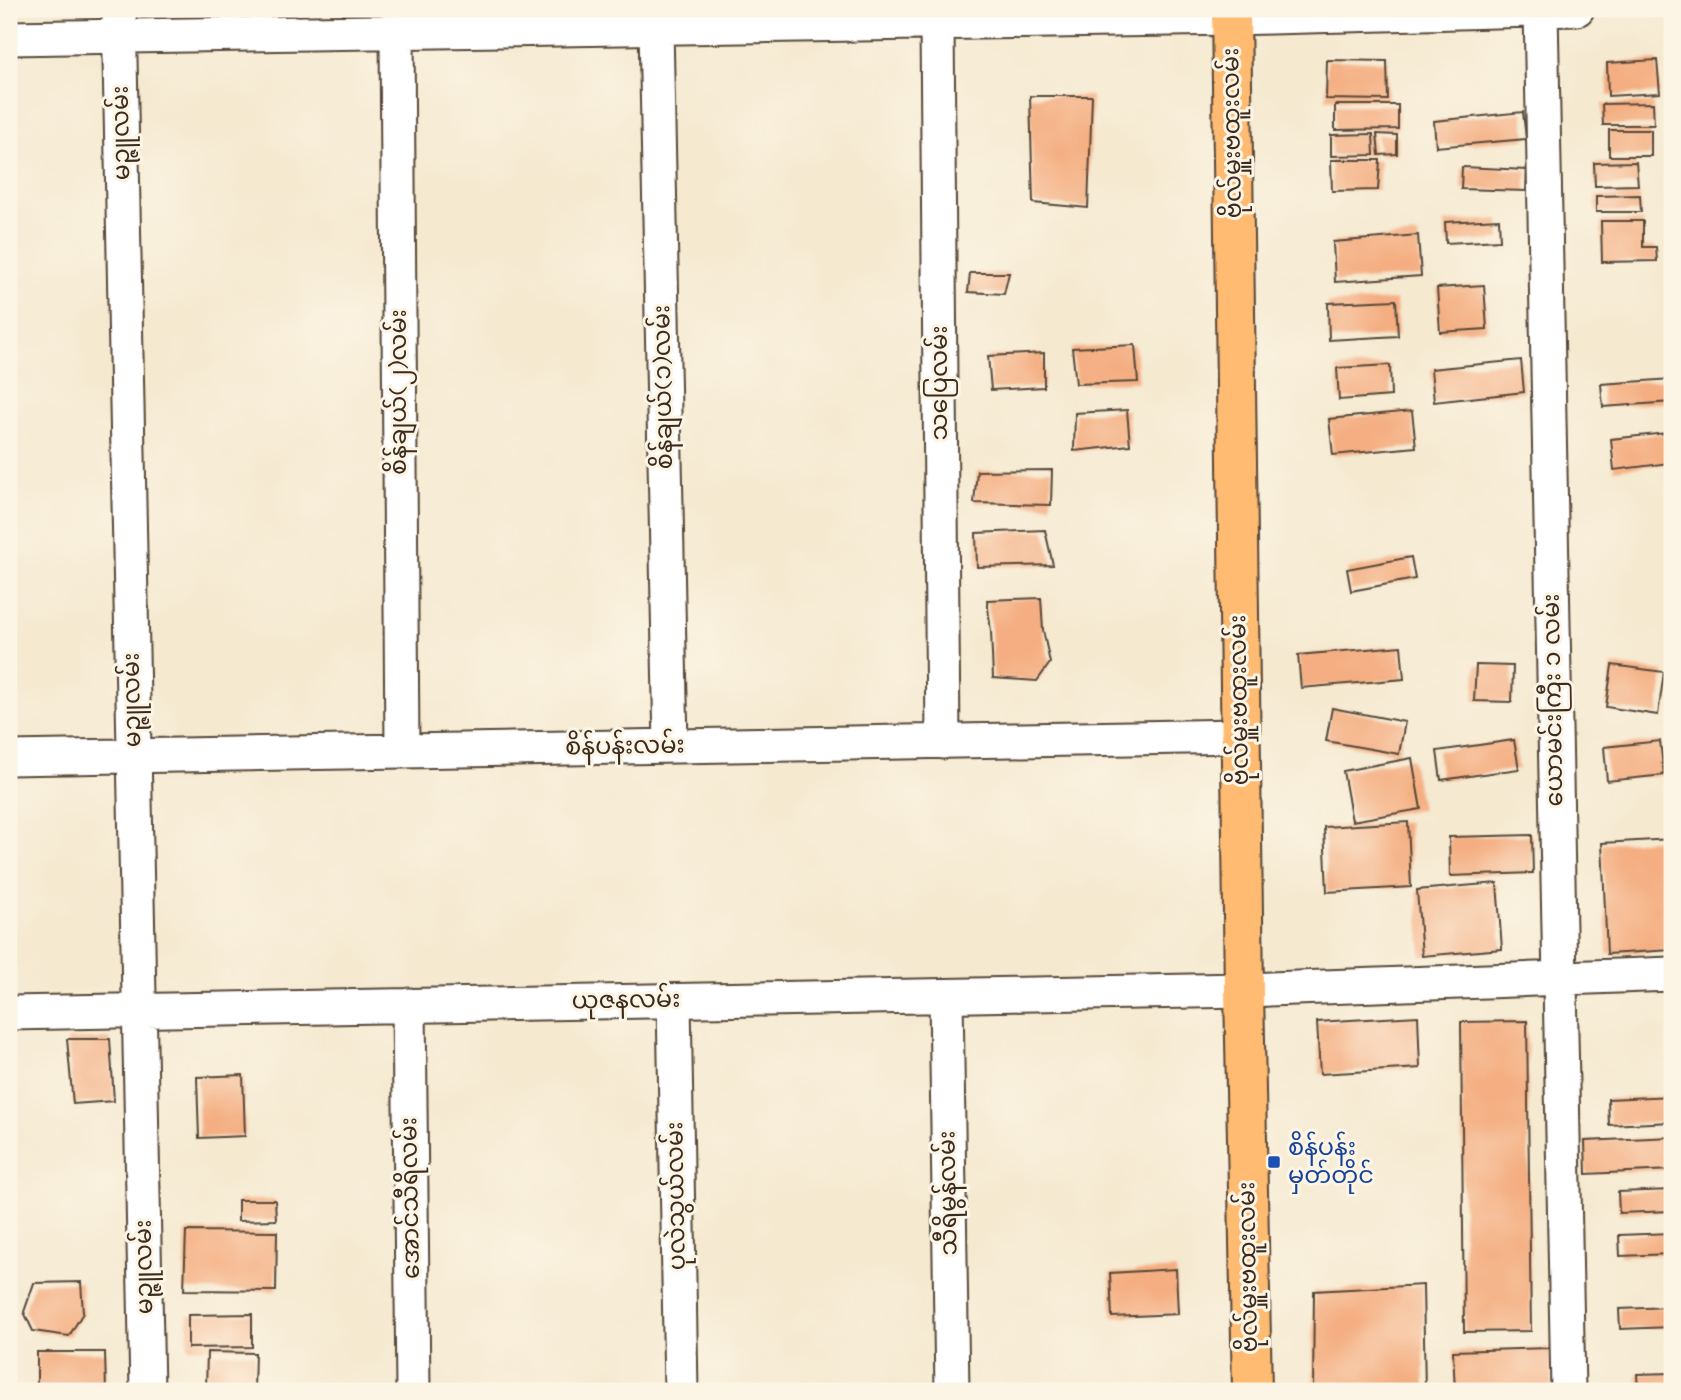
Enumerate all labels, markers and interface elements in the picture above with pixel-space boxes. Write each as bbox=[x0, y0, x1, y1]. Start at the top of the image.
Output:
street label: ဗိုလ်မှူးဗထူးလမ်း bbox=[1214, 47, 1252, 219]
street label: မဉ္ဇူလမ်း bbox=[104, 85, 140, 181]
street label: စိန်ချယ်(၁)လမ်း bbox=[645, 304, 683, 470]
street label: စိန်ချယ်(၂)လမ်း bbox=[382, 309, 417, 475]
street label: သပြေလမ်း bbox=[923, 325, 958, 441]
street label: ယောမင်းကြီး ၁ လမ်း bbox=[1535, 593, 1573, 807]
street label: ဗိုလ်မှူးဗထူးလမ်း bbox=[1221, 614, 1259, 786]
street label: မဉ္ဇူလမ်း bbox=[115, 652, 151, 748]
street label: စိန်ပန်းလမ်း bbox=[565, 728, 685, 766]
street label: ယုဇနလမ်း bbox=[571, 983, 681, 1019]
street label: အောင်သီရိလမ်း bbox=[392, 1117, 430, 1279]
street label: ပုလဲသွယ်လမ်း bbox=[658, 1121, 696, 1271]
street label: သီရိမွန်လမ်း bbox=[930, 1130, 968, 1256]
place label: စိန်ပန်း မှတ်တိုင် bbox=[1288, 1131, 1374, 1194]
marker: စိန်ပန်း မှတ်တိုင် bbox=[1266, 1154, 1282, 1170]
street label: ဗိုလ်မှူးဗထူးလမ်း bbox=[1230, 1181, 1268, 1353]
street label: မဉ္ဇူလမ်း bbox=[127, 1219, 163, 1315]

